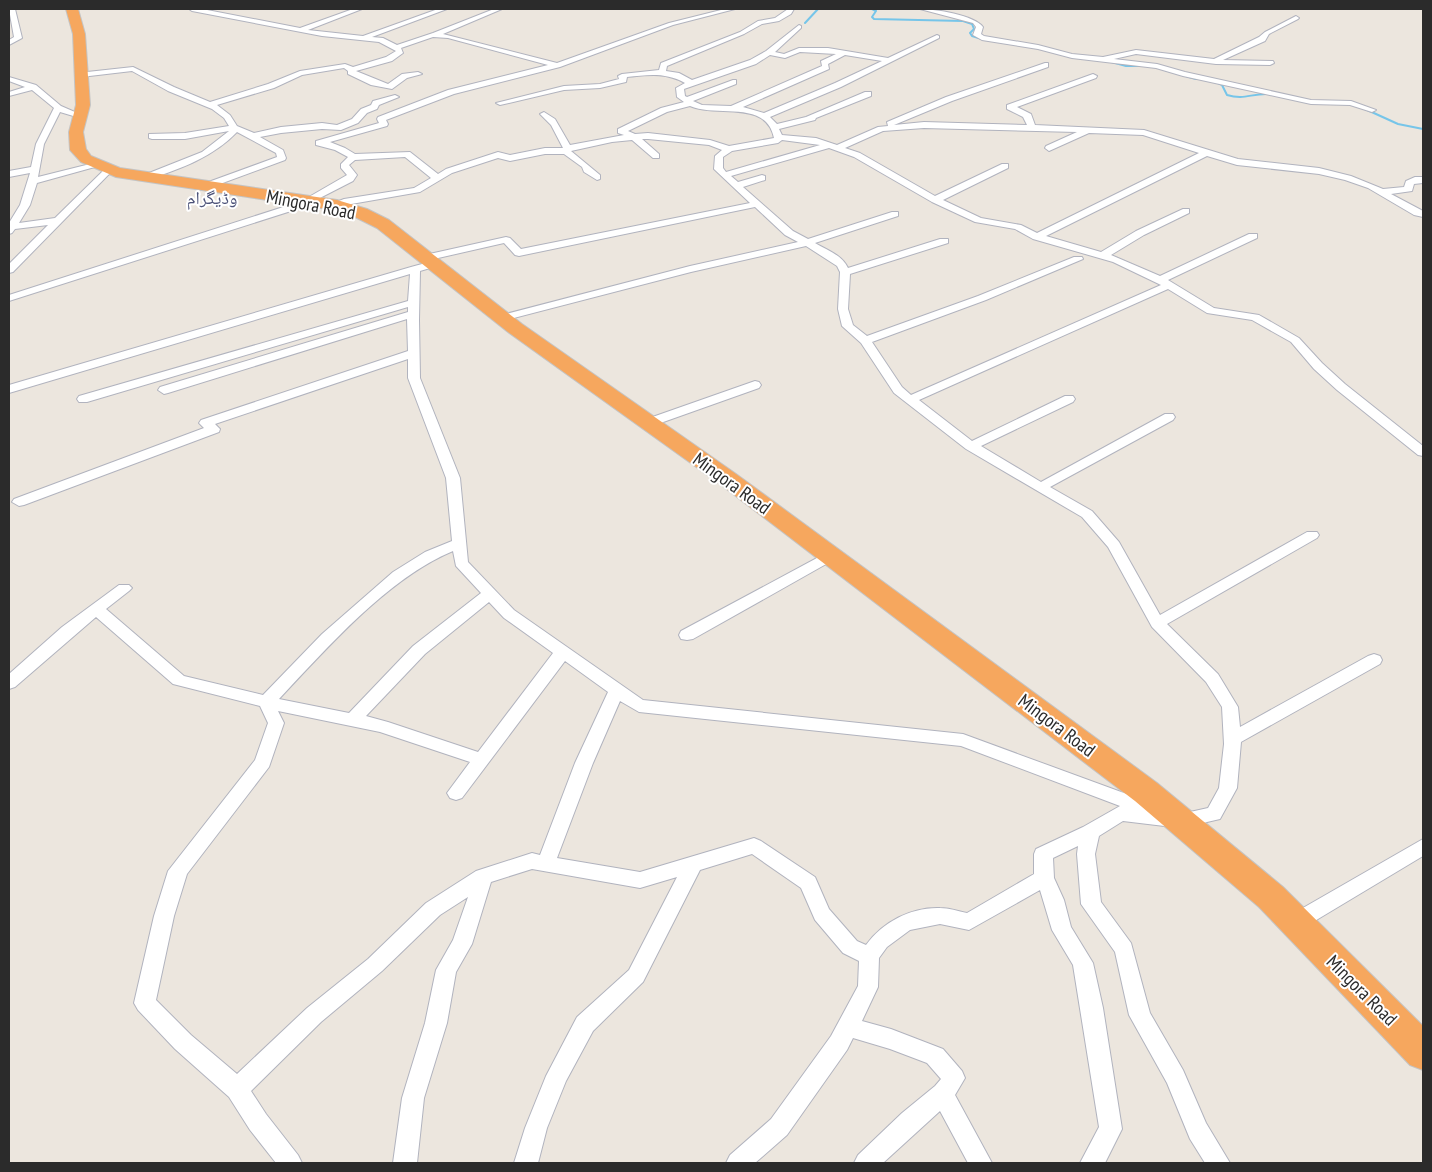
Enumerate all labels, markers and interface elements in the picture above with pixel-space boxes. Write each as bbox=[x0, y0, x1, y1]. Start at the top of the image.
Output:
street label: Mingora Road bbox=[264, 184, 358, 224]
district label: وڈیگرام bbox=[187, 186, 237, 210]
street label: Mingora Road bbox=[688, 447, 776, 519]
street label: Mingora Road bbox=[1014, 688, 1100, 762]
street label: Mingora Road bbox=[1322, 950, 1402, 1030]

